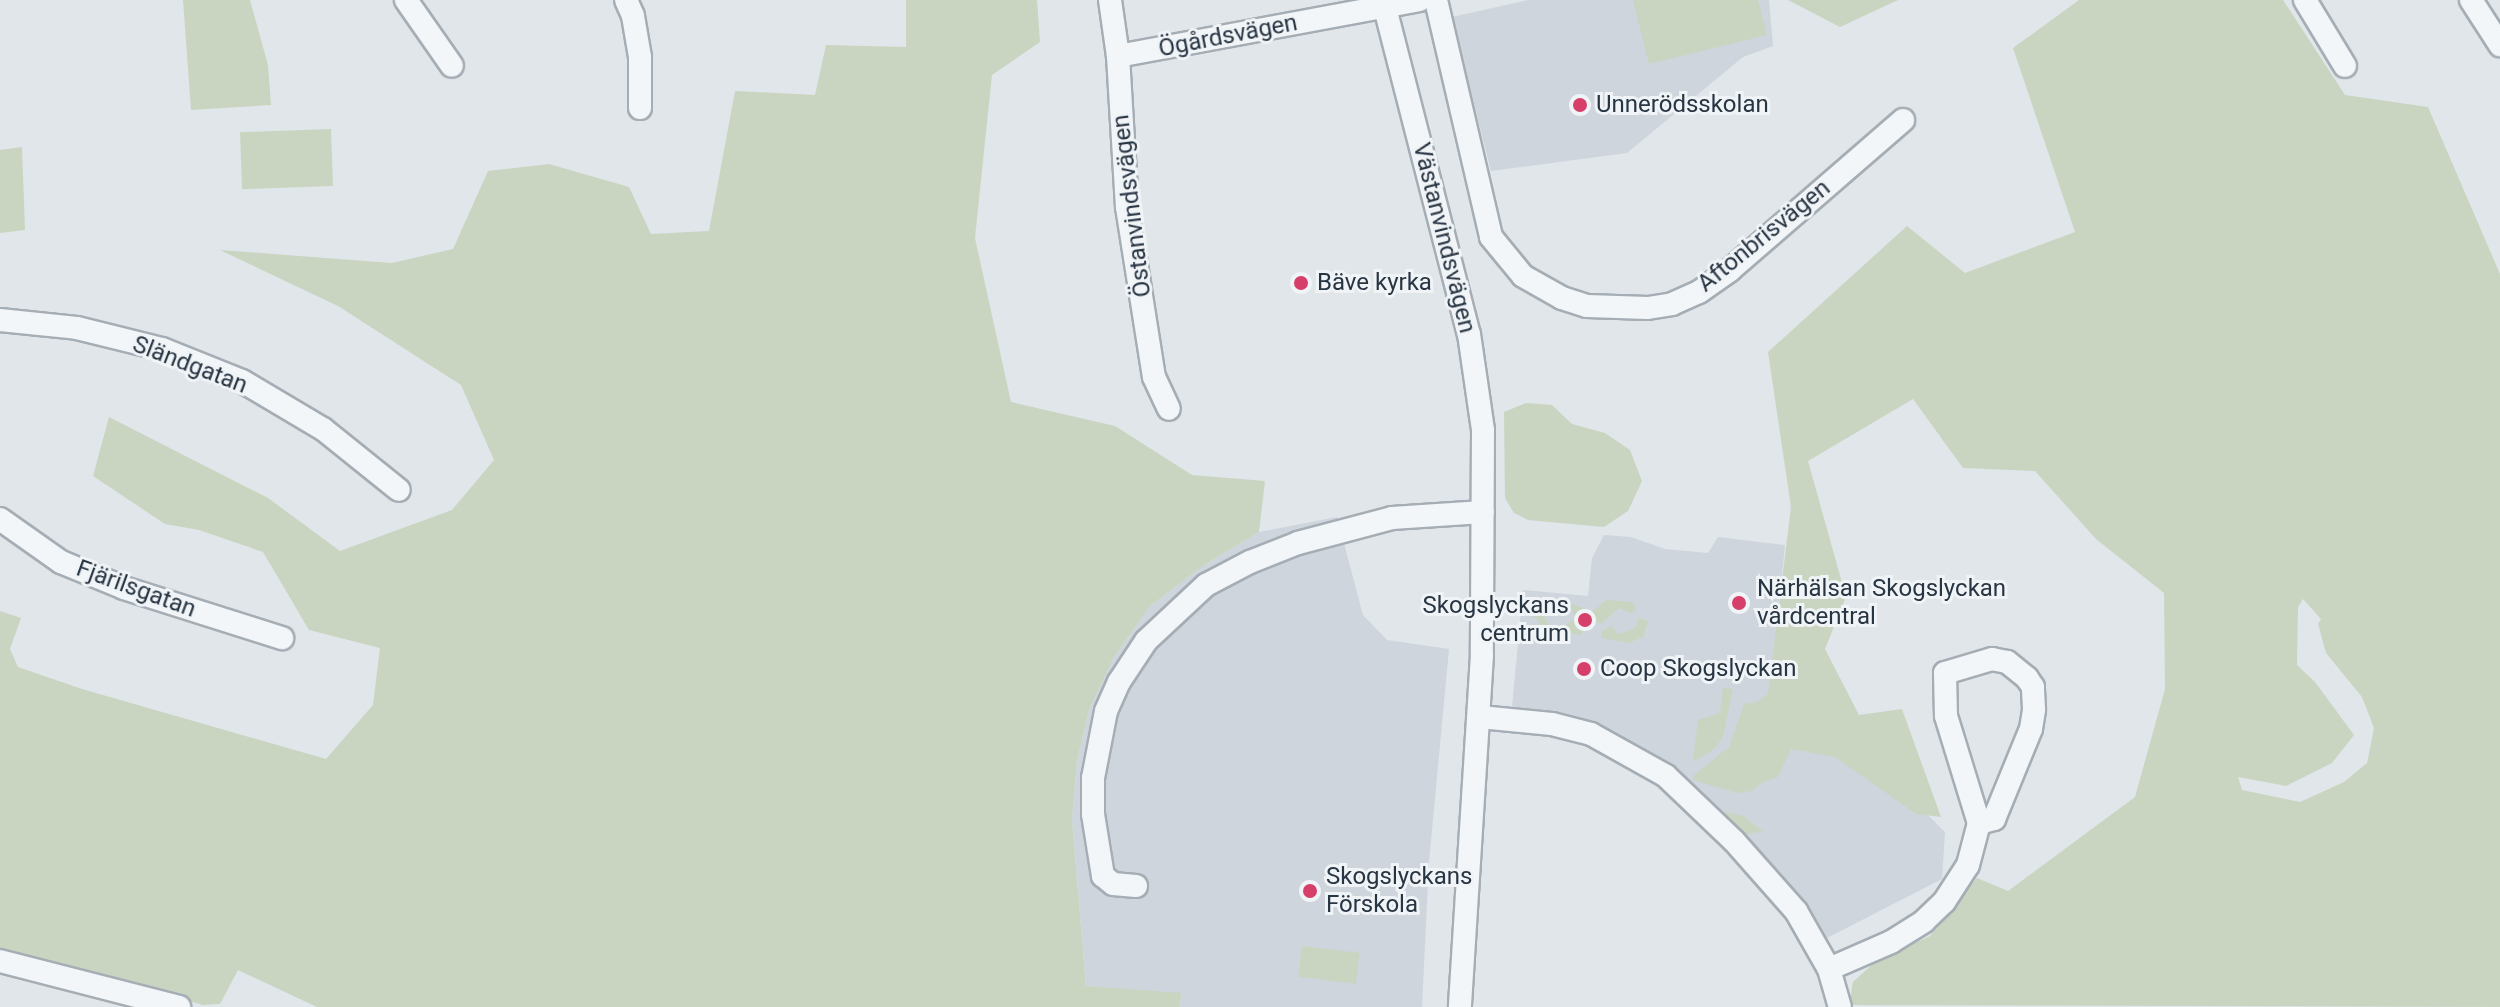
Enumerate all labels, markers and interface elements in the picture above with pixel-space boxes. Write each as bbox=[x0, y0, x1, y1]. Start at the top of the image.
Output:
street label: Ögårdsvägen bbox=[1156, 8, 1300, 64]
place label: Unnerödsskolan bbox=[1596, 91, 1769, 119]
marker: Unnerödsskolan bbox=[1571, 96, 1589, 114]
street label: Östanvindsvägen bbox=[1107, 113, 1157, 299]
street label: Västanvindsvägen bbox=[1406, 140, 1482, 336]
street label: Aftonbrisvägen bbox=[1692, 174, 1836, 298]
place label: Bäve kyrka bbox=[1317, 269, 1432, 297]
marker: Bäve kyrka bbox=[1292, 274, 1310, 292]
street label: Sländgatan bbox=[129, 330, 251, 400]
street label: Fjärilsgatan bbox=[72, 554, 200, 624]
place label: Närhälsan Skogslyckan vårdcentral bbox=[1757, 575, 2006, 631]
place label: Skogslyckans centrum bbox=[1423, 592, 1569, 648]
marker: Närhälsan Skogslyckan vårdcentral bbox=[1728, 592, 1750, 614]
marker: Skogslyckans centrum bbox=[1576, 611, 1594, 629]
place label: Coop Skogslyckan bbox=[1600, 655, 1796, 683]
marker: Coop Skogslyckan bbox=[1575, 660, 1593, 678]
place label: Skogslyckans Förskola bbox=[1326, 863, 1472, 919]
marker: Skogslyckans Förskola bbox=[1301, 882, 1319, 900]

